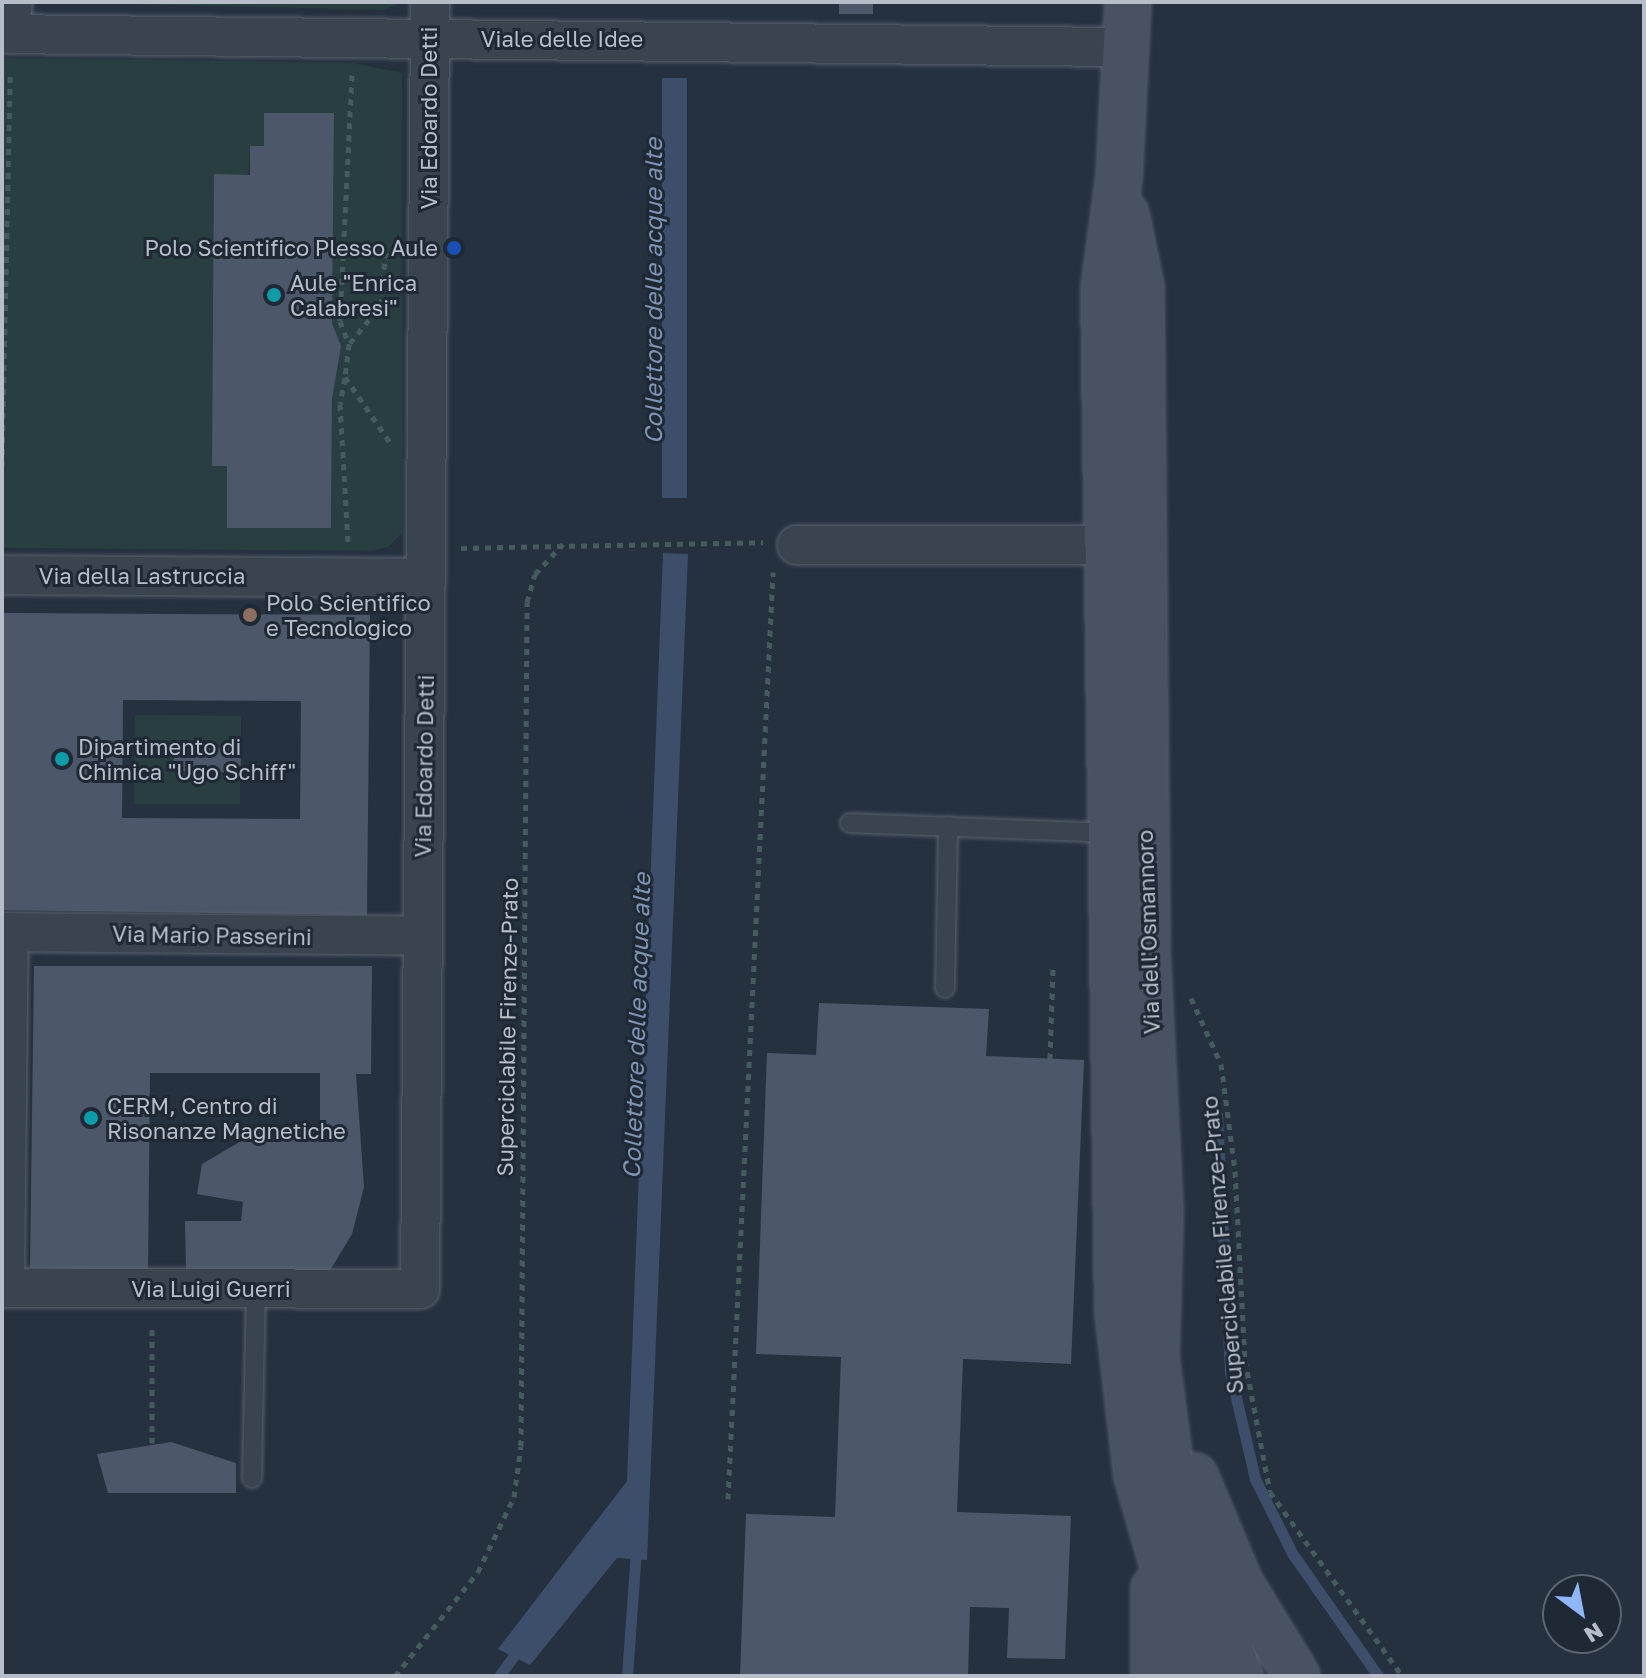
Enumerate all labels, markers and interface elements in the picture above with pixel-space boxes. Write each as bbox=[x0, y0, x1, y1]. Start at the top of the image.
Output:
street label: Viale delle Idee bbox=[481, 26, 643, 52]
street label: Via Edoardo Detti bbox=[416, 27, 442, 209]
water label: Collettore delle acque alte bbox=[639, 138, 667, 444]
place label: Polo Scientifico Plesso Aule bbox=[145, 235, 438, 261]
marker: Polo Scientifico Plesso Aule bbox=[445, 239, 463, 257]
place label: Aule "Enrica Calabresi" bbox=[290, 269, 417, 320]
marker: Aule "Enrica Calabresi" bbox=[265, 286, 283, 304]
street label: Via della Lastruccia bbox=[39, 563, 245, 589]
place label: Polo Scientifico e Tecnologico bbox=[266, 589, 431, 640]
marker: Polo Scientifico e Tecnologico bbox=[241, 606, 259, 624]
street label: Via Edoardo Detti bbox=[409, 674, 439, 858]
place label: Dipartimento di Chimica "Ugo Schiff" bbox=[78, 733, 296, 784]
marker: Dipartimento di Chimica "Ugo Schiff" bbox=[53, 750, 71, 768]
street label: Via dell'Osmannoro bbox=[1131, 829, 1165, 1035]
water label: Collettore delle acque alte bbox=[616, 873, 656, 1179]
street label: Superciclabile Firenze-Prato bbox=[491, 877, 523, 1177]
street label: Via Mario Passerini bbox=[112, 920, 312, 950]
place label: CERM, Centro di Risonanze Magnetiche bbox=[107, 1092, 346, 1144]
street label: Superciclabile Firenze-Prato bbox=[1196, 1095, 1248, 1395]
marker: CERM, Centro di Risonanze Magnetiche bbox=[82, 1109, 100, 1127]
street label: Via Luigi Guerri bbox=[131, 1276, 291, 1302]
north arrow bbox=[1542, 1574, 1622, 1654]
text: N bbox=[1580, 1617, 1608, 1649]

